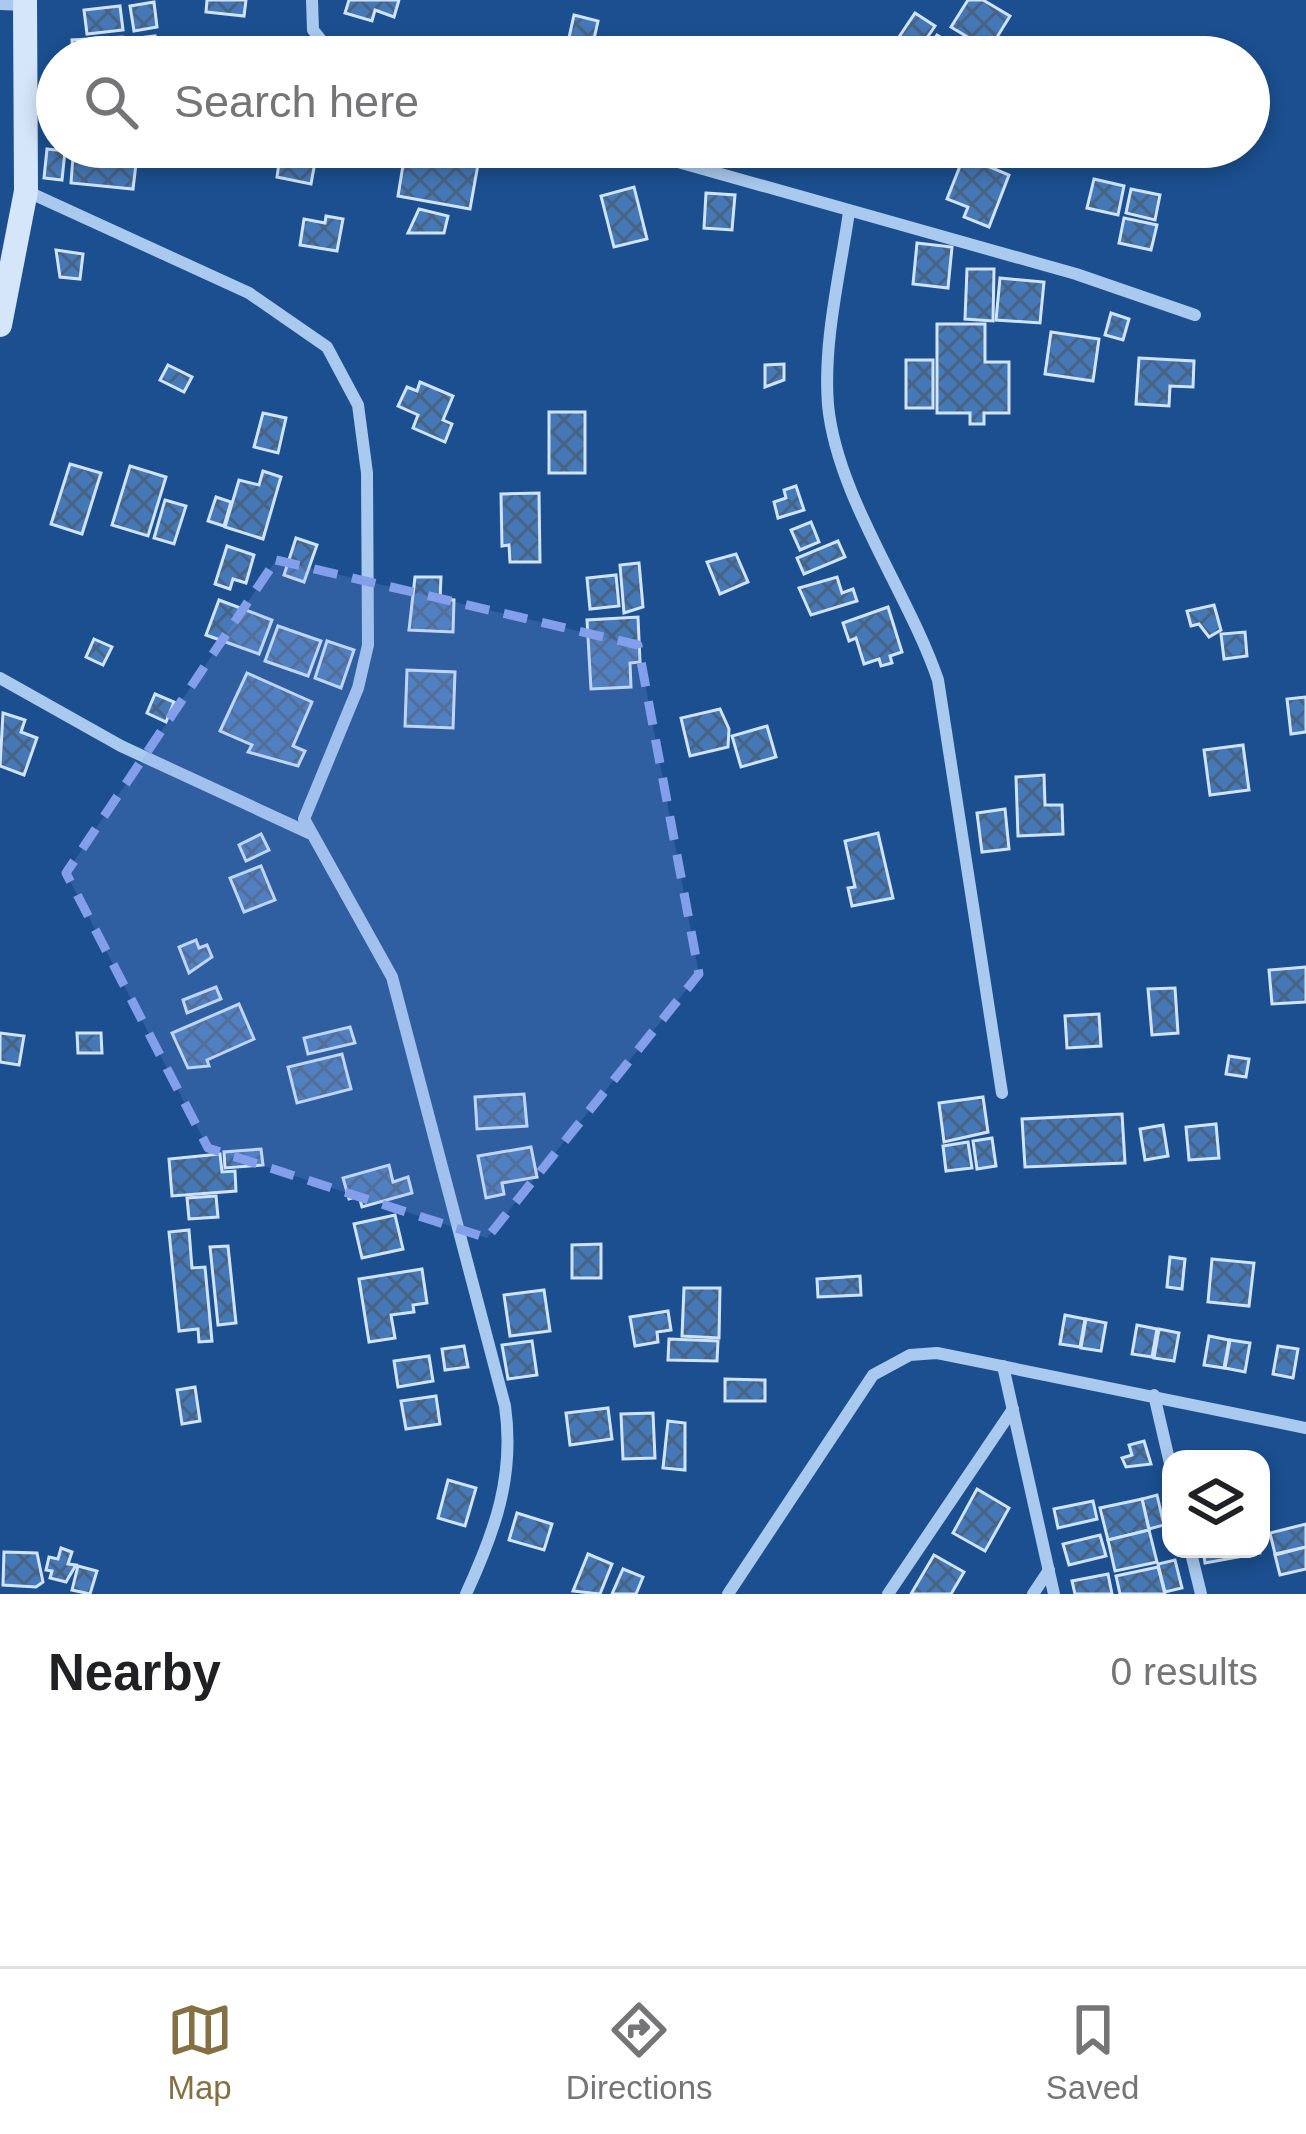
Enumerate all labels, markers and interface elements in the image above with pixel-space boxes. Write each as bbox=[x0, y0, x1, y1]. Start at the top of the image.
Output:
search box bbox=[36, 36, 1270, 168]
icon: search bbox=[78, 69, 144, 135]
text: Search here bbox=[174, 76, 419, 127]
map controls bbox=[1162, 1450, 1270, 1558]
button: layers bbox=[1162, 1450, 1270, 1558]
text: Nearby bbox=[48, 1644, 221, 1701]
text: 0 results bbox=[1111, 1650, 1258, 1693]
tab: Map bbox=[167, 1997, 233, 2107]
tab: Directions bbox=[566, 1997, 713, 2107]
tab: Saved bbox=[1046, 1997, 1139, 2107]

